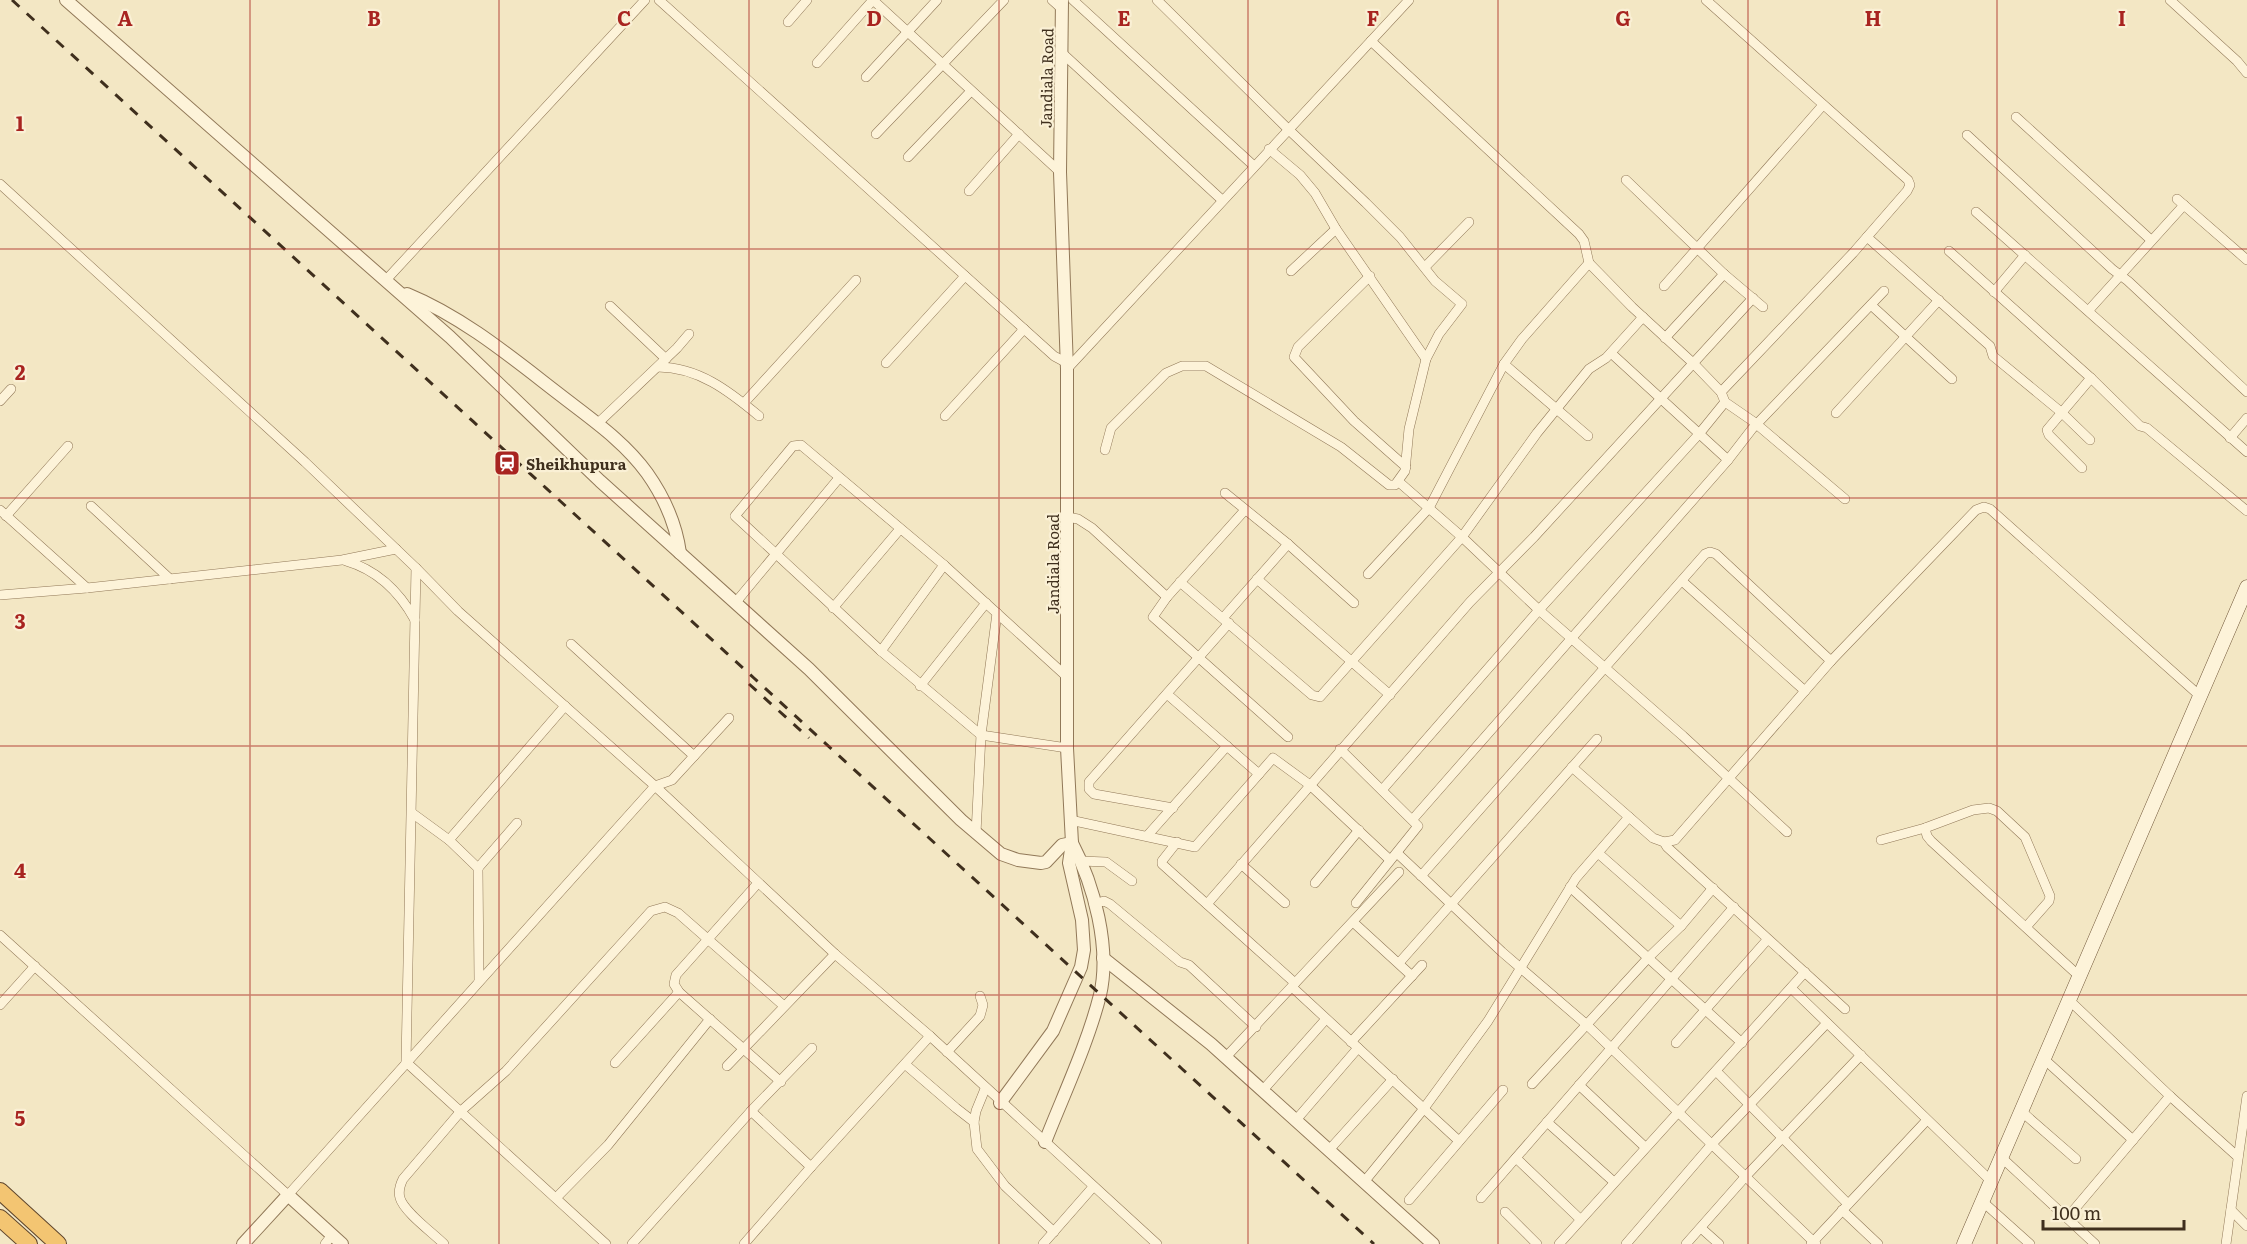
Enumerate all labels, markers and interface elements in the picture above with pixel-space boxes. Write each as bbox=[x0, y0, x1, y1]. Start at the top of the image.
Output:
text: A bbox=[117, 2, 133, 32]
text: B bbox=[367, 2, 381, 32]
text: C bbox=[617, 2, 631, 32]
text: D bbox=[866, 2, 882, 32]
text: E bbox=[1117, 2, 1131, 32]
text: F bbox=[1367, 2, 1380, 32]
text: G bbox=[1615, 2, 1631, 32]
text: H bbox=[1865, 2, 1881, 32]
text: I bbox=[2118, 2, 2126, 32]
street label: Jandiala Road bbox=[1034, 28, 1058, 128]
text: 1 bbox=[16, 107, 24, 137]
text: 2 bbox=[15, 356, 26, 386]
station icon: Sheikhupura bbox=[492, 448, 522, 478]
place label: Sheikhupura bbox=[526, 452, 627, 475]
street label: Jandiala Road bbox=[1041, 514, 1064, 614]
text: 3 bbox=[14, 605, 26, 635]
text: 4 bbox=[14, 854, 26, 884]
text: 5 bbox=[15, 1102, 26, 1132]
scale bar bbox=[2043, 1193, 2184, 1231]
text: 100 m bbox=[2052, 1199, 2101, 1226]

